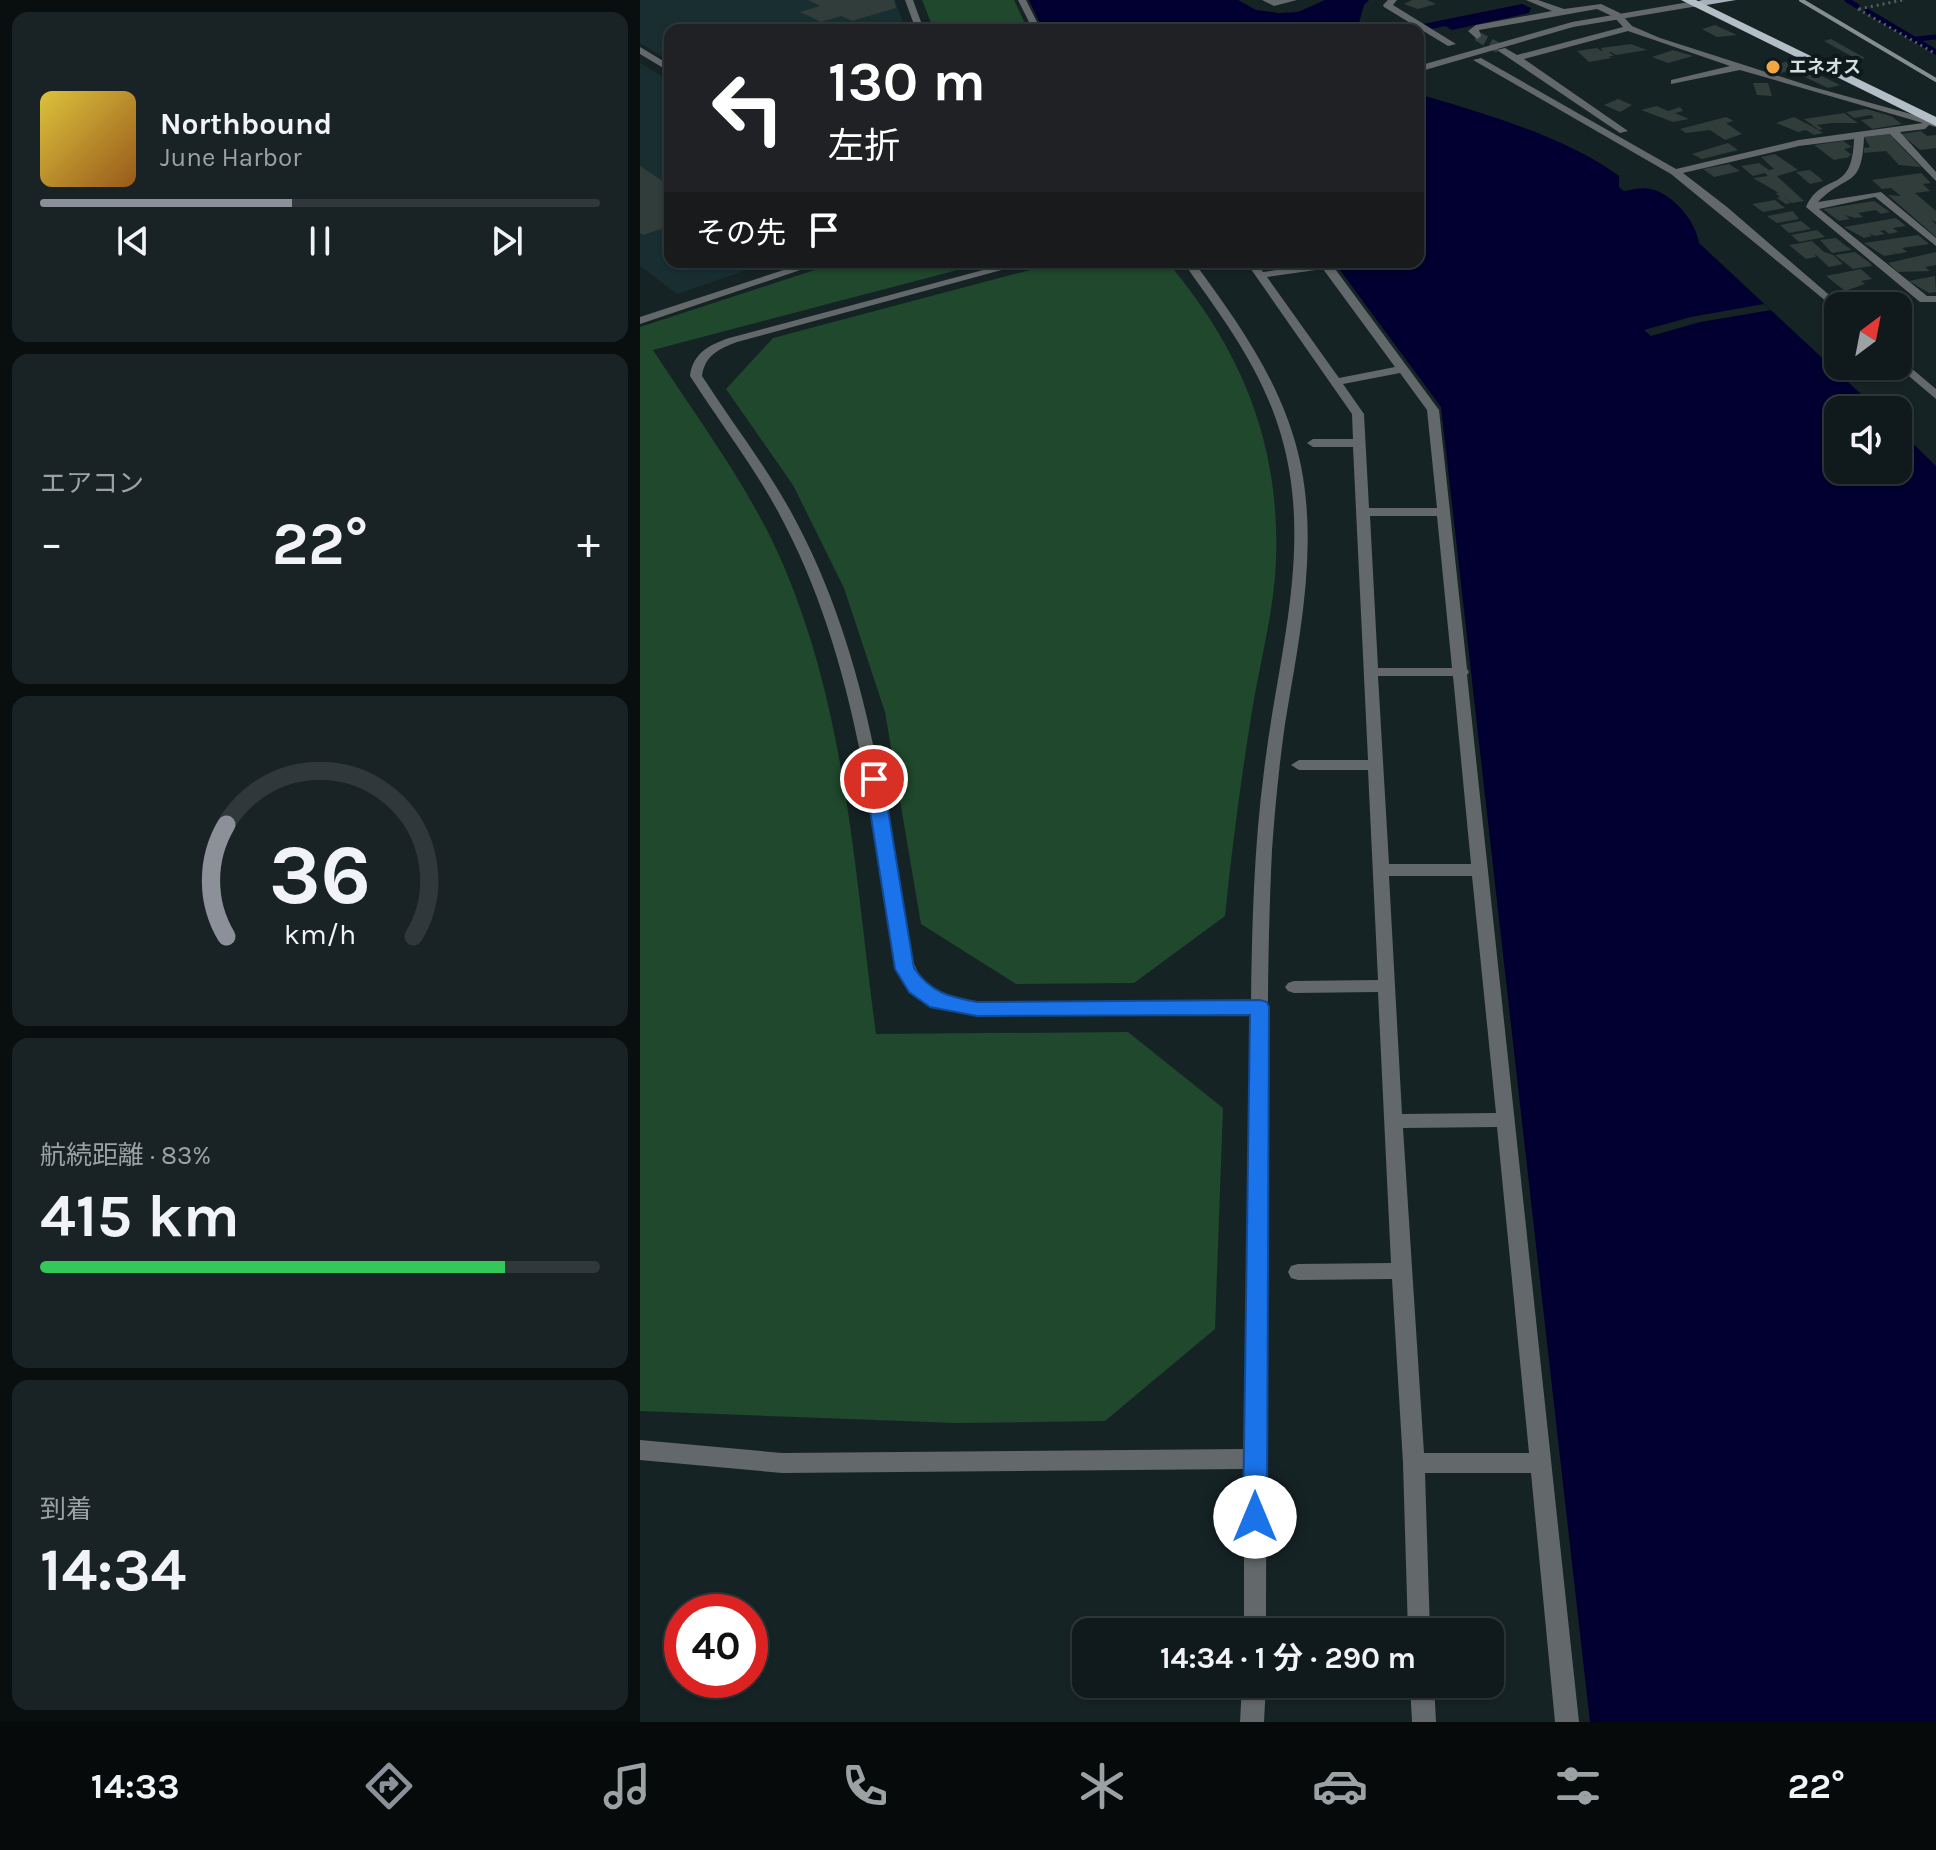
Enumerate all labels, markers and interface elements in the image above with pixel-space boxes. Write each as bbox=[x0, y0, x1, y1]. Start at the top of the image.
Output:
text: 130 m bbox=[828, 49, 986, 114]
icon: left bbox=[696, 56, 800, 160]
place label: エネオス bbox=[1789, 56, 1861, 78]
marker: エネオス bbox=[1764, 58, 1782, 76]
text: Northbound bbox=[160, 106, 332, 142]
text: 左折 bbox=[828, 125, 900, 167]
text: June Harbor bbox=[160, 142, 302, 173]
icon: arrive bbox=[802, 208, 846, 252]
text: その先 bbox=[696, 215, 786, 251]
icon: previous bbox=[111, 219, 155, 263]
icon: pause bbox=[298, 219, 342, 263]
icon: next bbox=[485, 219, 529, 263]
north arrow bbox=[1824, 292, 1912, 380]
map controls bbox=[1824, 292, 1912, 484]
button: sound bbox=[1824, 396, 1912, 484]
text: エアコン bbox=[40, 468, 144, 499]
text: 22° bbox=[272, 509, 368, 579]
text: − bbox=[40, 518, 63, 569]
text: + bbox=[577, 518, 600, 569]
pin bbox=[840, 745, 908, 813]
icon: arrive bbox=[852, 757, 896, 801]
text: 36 bbox=[269, 827, 371, 924]
text: km/h bbox=[284, 918, 356, 951]
text: 航続距離 · 83% bbox=[40, 1140, 211, 1171]
text: 415 km bbox=[40, 1181, 240, 1251]
position arrow bbox=[1213, 1475, 1297, 1559]
text: 到着 bbox=[40, 1494, 92, 1525]
text: 14:34 bbox=[40, 1535, 186, 1605]
speed limit sign: 40 bbox=[664, 1594, 768, 1698]
text: 14:34 · 1 分 · 290 m bbox=[1160, 1640, 1416, 1676]
icon: directions bbox=[361, 1758, 417, 1814]
icon: music bbox=[599, 1758, 655, 1814]
icon: phone bbox=[837, 1758, 893, 1814]
icon: climate bbox=[1074, 1758, 1130, 1814]
icon: car bbox=[1312, 1758, 1368, 1814]
icon: filters bbox=[1550, 1758, 1606, 1814]
text: 14:33 bbox=[91, 1765, 180, 1807]
text: 22° bbox=[1788, 1765, 1845, 1807]

